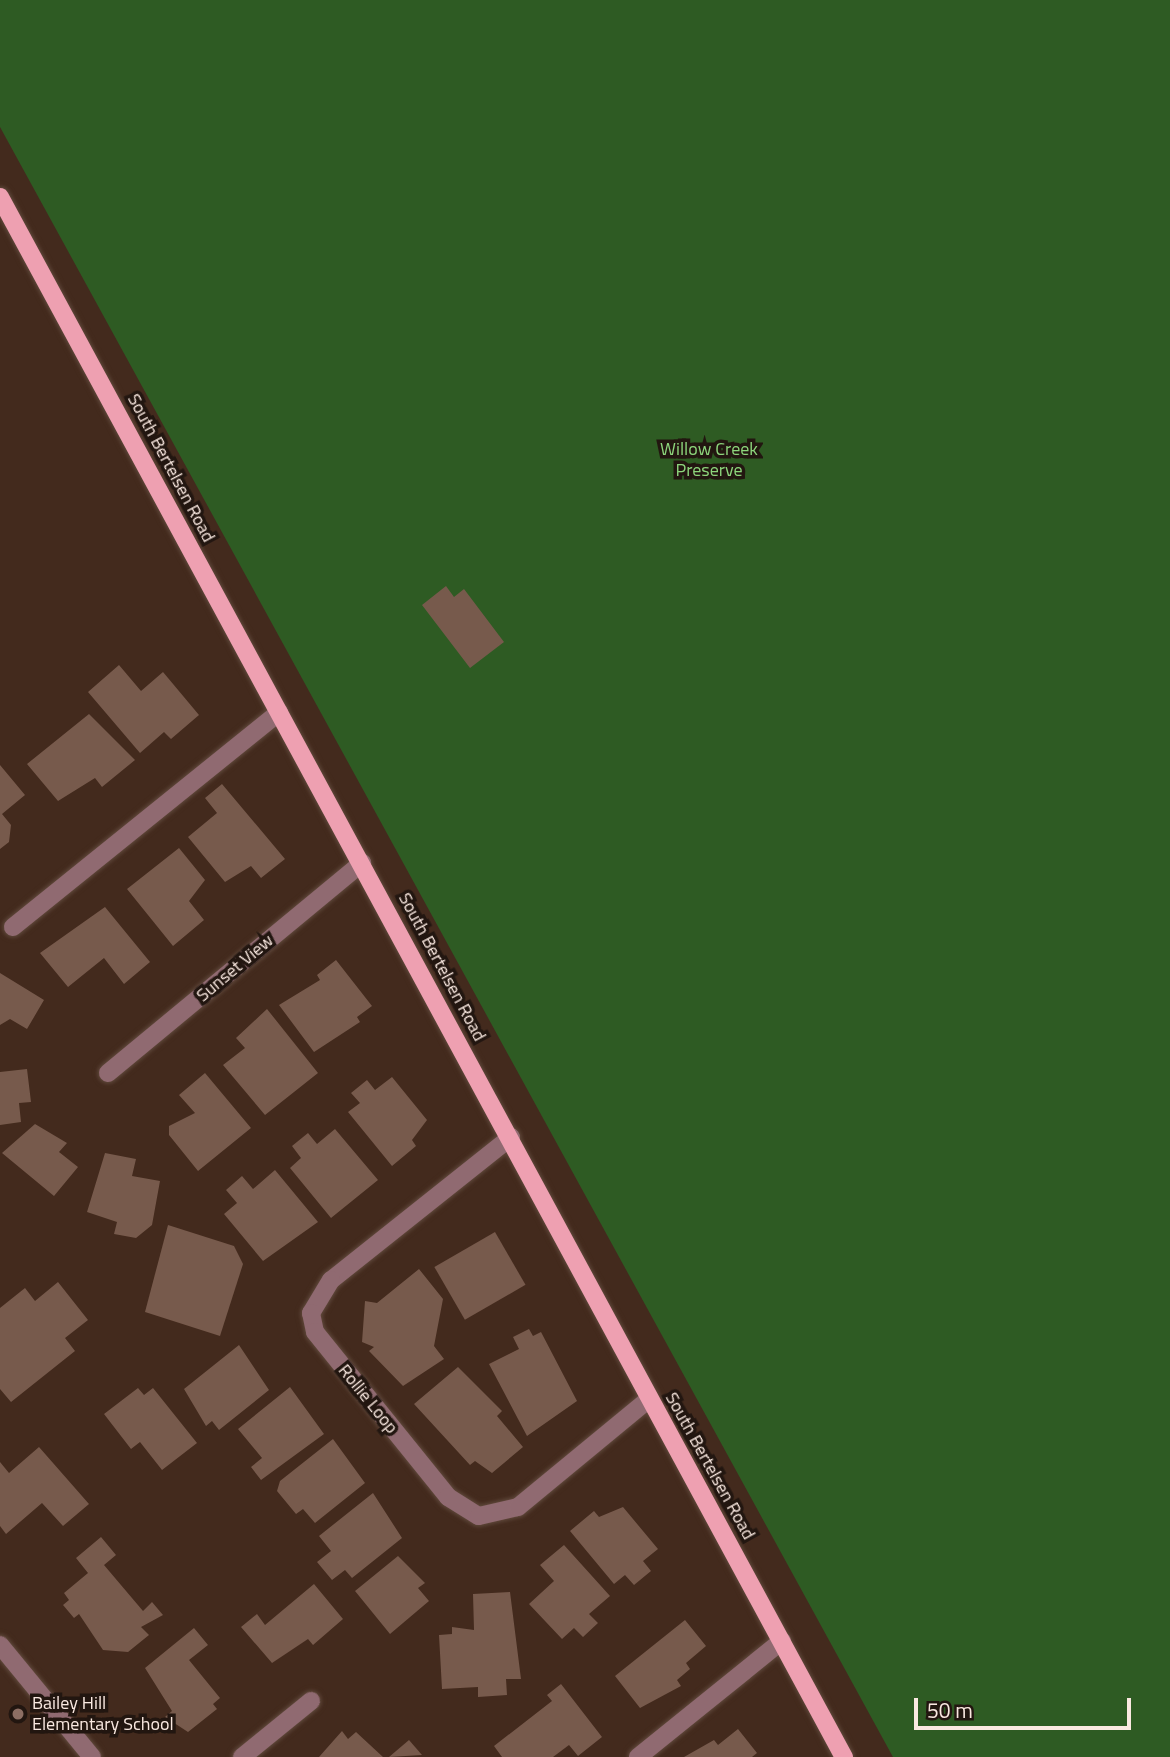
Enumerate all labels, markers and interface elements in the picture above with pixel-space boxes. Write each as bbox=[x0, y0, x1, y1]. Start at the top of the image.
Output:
street label: South Bertelsen Road bbox=[123, 390, 219, 546]
park label: Willow Creek Preserve bbox=[660, 439, 758, 482]
street label: South Bertelsen Road bbox=[394, 889, 490, 1045]
street label: Sunset View bbox=[192, 930, 278, 1006]
street label: Rollie Loop bbox=[334, 1360, 402, 1438]
street label: South Bertelsen Road bbox=[661, 1389, 759, 1543]
scale bar bbox=[918, 1684, 1135, 1728]
place label: Bailey Hill Elementary School bbox=[32, 1693, 174, 1736]
text: 50 m bbox=[927, 1694, 973, 1726]
marker: Bailey Hill Elementary School bbox=[10, 1706, 26, 1722]

